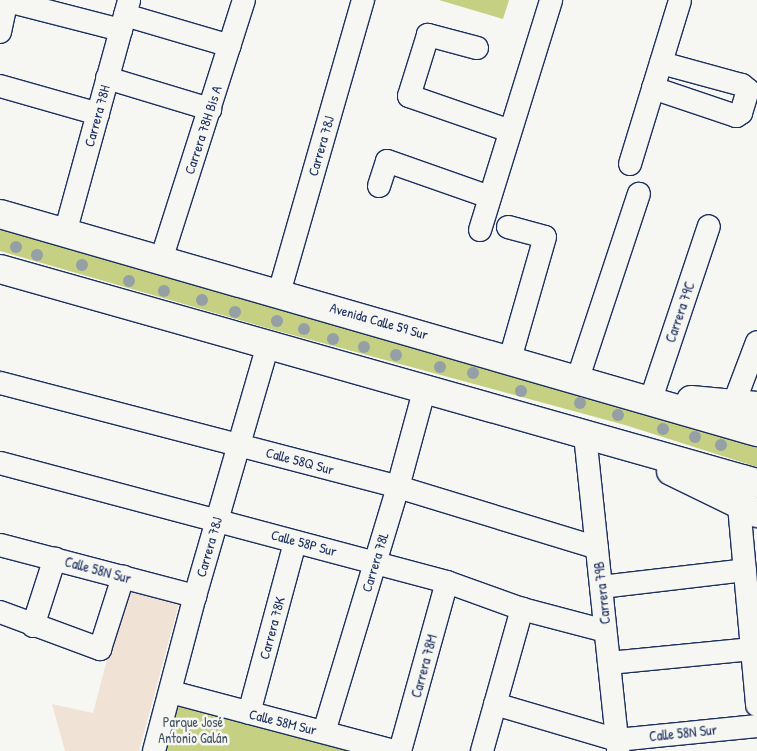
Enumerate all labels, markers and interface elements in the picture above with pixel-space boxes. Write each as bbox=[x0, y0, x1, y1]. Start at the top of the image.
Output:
street label: Carrera 78H bbox=[81, 83, 113, 149]
street label: Carrera 78H Bis A bbox=[181, 84, 225, 176]
street label: Carrera 78J bbox=[304, 114, 338, 178]
street label: Carrera 79C bbox=[662, 279, 698, 345]
street label: Avenida Calle 59 Sur bbox=[328, 299, 430, 343]
street label: Calle 58Q Sur bbox=[264, 444, 336, 478]
street label: Carrera 78J bbox=[192, 515, 226, 579]
street label: Calle 58P Sur bbox=[269, 526, 339, 560]
street label: Carrera 78L bbox=[358, 530, 392, 594]
street label: Calle 58N Sur bbox=[63, 553, 133, 587]
street label: Carrera 79B bbox=[590, 561, 614, 625]
street label: Carrera 78K bbox=[256, 595, 288, 661]
street label: Carrera 78M bbox=[407, 632, 441, 700]
street label: Calle 58M Sur bbox=[248, 706, 318, 738]
park label: Parque José Antonio Galán bbox=[158, 714, 228, 746]
street label: Calle 58N Sur bbox=[648, 721, 718, 745]

